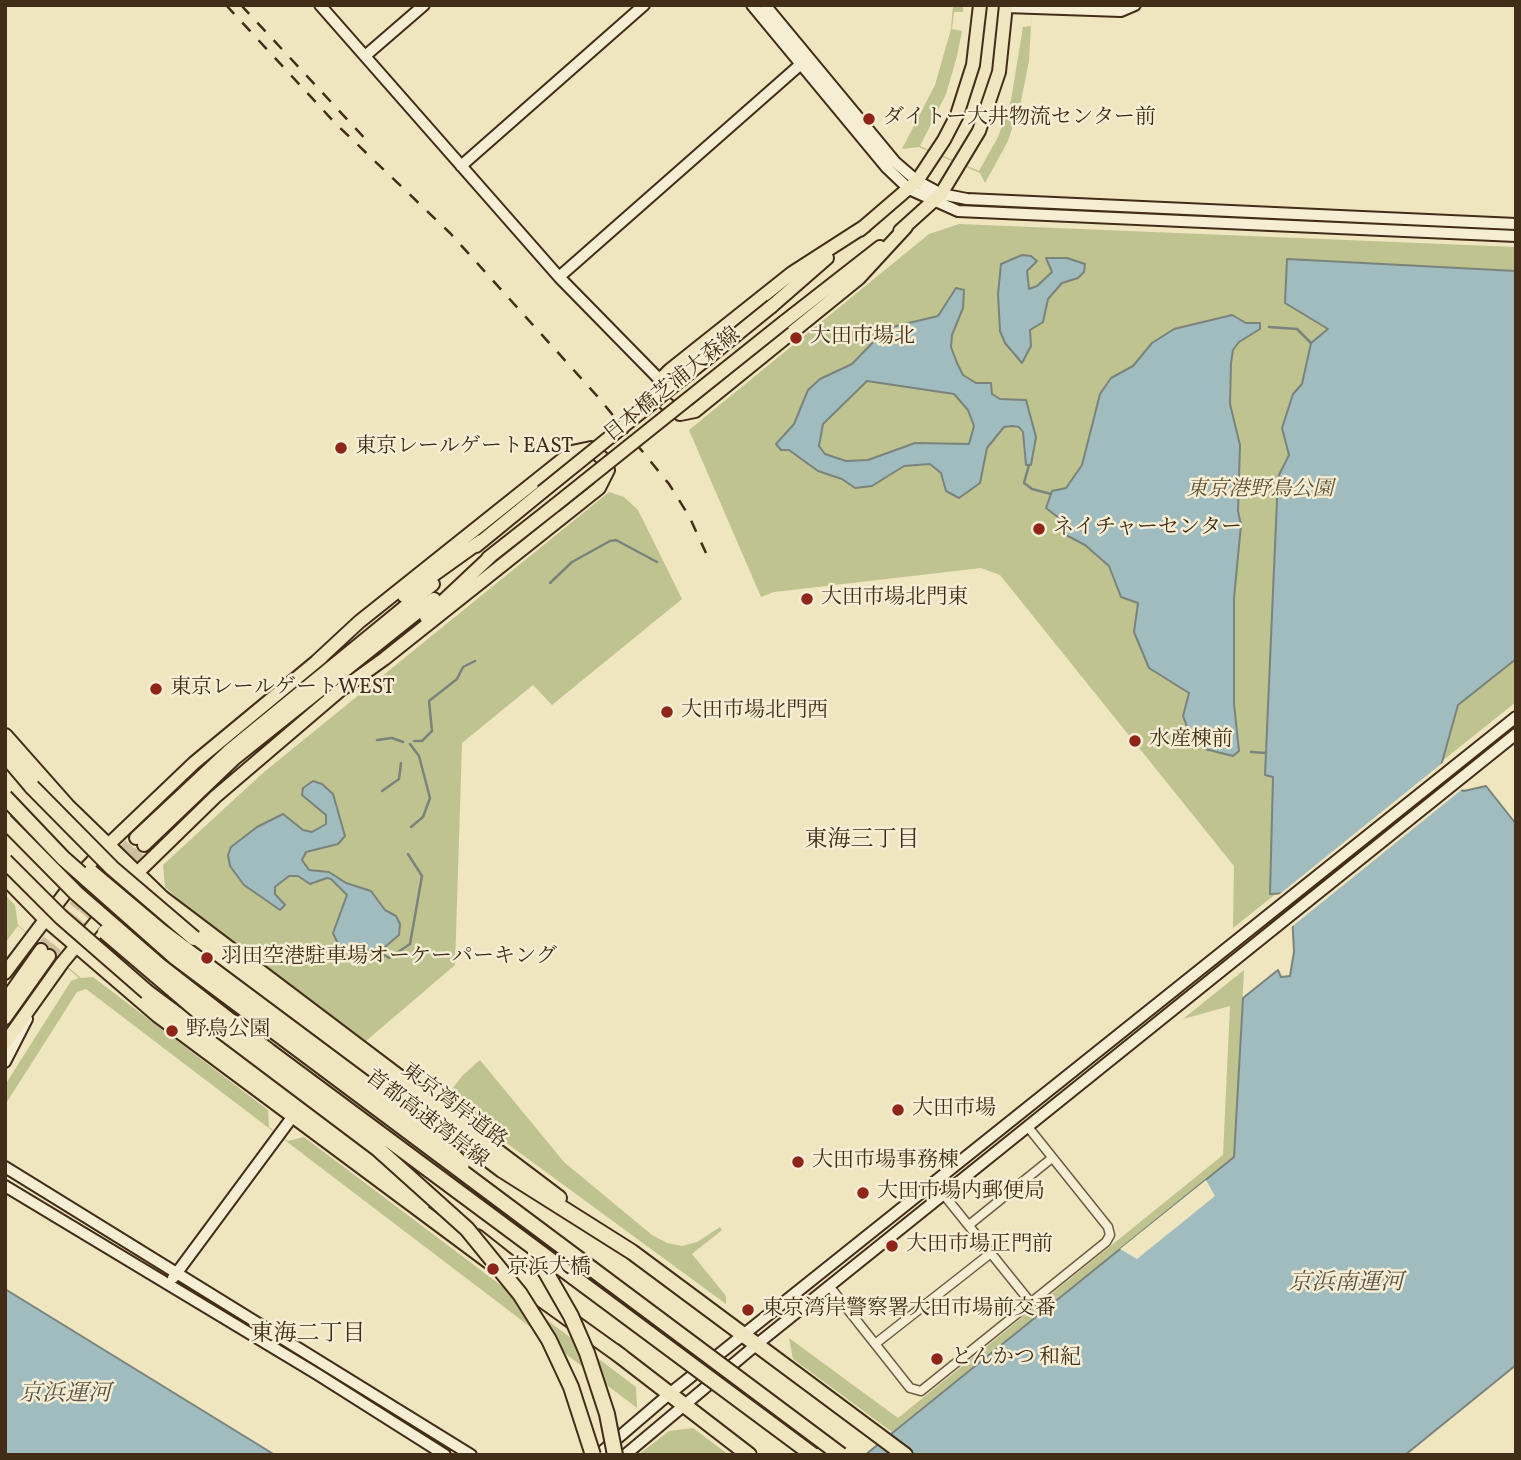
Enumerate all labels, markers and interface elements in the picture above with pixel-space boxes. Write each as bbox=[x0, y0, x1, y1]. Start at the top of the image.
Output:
place label: ダイトー大井物流センター前 bbox=[883, 106, 1156, 132]
marker: ダイトー大井物流センター前 bbox=[861, 111, 877, 127]
street label: 日本橋芝浦大森線 bbox=[600, 323, 746, 449]
place label: 大田市場北 bbox=[810, 325, 915, 351]
marker: 大田市場北 bbox=[788, 330, 804, 346]
place label: 東京レールゲートEAST bbox=[355, 435, 573, 461]
marker: 東京レールゲートEAST bbox=[333, 440, 349, 456]
park label: 東京港野鳥公園 bbox=[1187, 478, 1333, 504]
place label: ネイチャーセンター bbox=[1053, 516, 1242, 542]
marker: ネイチャーセンター bbox=[1031, 521, 1047, 537]
place label: 大田市場北門東 bbox=[821, 586, 968, 612]
marker: 大田市場北門東 bbox=[799, 591, 815, 607]
place label: 東京レールゲートWEST bbox=[170, 676, 395, 702]
marker: 東京レールゲートWEST bbox=[148, 681, 164, 697]
place label: 大田市場北門西 bbox=[681, 699, 828, 725]
marker: 大田市場北門西 bbox=[659, 704, 675, 720]
place label: 水産棟前 bbox=[1149, 728, 1233, 754]
marker: 水産棟前 bbox=[1127, 733, 1143, 749]
district label: 東海三丁目 bbox=[805, 828, 919, 856]
place label: 羽田空港駐車場オーケーパーキング bbox=[221, 945, 557, 971]
marker: 羽田空港駐車場オーケーパーキング bbox=[199, 950, 215, 966]
place label: 野鳥公園 bbox=[186, 1018, 270, 1044]
marker: 野鳥公園 bbox=[164, 1023, 180, 1039]
street label: 東京湾岸道路 bbox=[395, 1059, 511, 1155]
street label: 首都高速湾岸線 bbox=[360, 1066, 492, 1174]
place label: 大田市場 bbox=[912, 1097, 996, 1123]
marker: 大田市場 bbox=[890, 1102, 906, 1118]
place label: 大田市場事務棟 bbox=[812, 1149, 959, 1175]
marker: 大田市場事務棟 bbox=[790, 1154, 806, 1170]
place label: 大田市場内郵便局 bbox=[877, 1180, 1045, 1206]
marker: 大田市場内郵便局 bbox=[855, 1185, 871, 1201]
place label: 大田市場正門前 bbox=[906, 1233, 1053, 1259]
marker: 大田市場正門前 bbox=[884, 1238, 900, 1254]
place label: 京浜大橋 bbox=[507, 1256, 591, 1282]
marker: 京浜大橋 bbox=[485, 1261, 501, 1277]
water label: 京浜南運河 bbox=[1289, 1271, 1403, 1299]
place label: 東京湾岸警察署大田市場前交番 bbox=[762, 1297, 1056, 1323]
marker: 東京湾岸警察署大田市場前交番 bbox=[740, 1302, 756, 1318]
district label: 東海二丁目 bbox=[251, 1322, 365, 1350]
place label: とんかつ 和紀 bbox=[951, 1346, 1081, 1372]
marker: とんかつ 和紀 bbox=[929, 1351, 945, 1367]
water label: 京浜運河 bbox=[19, 1382, 111, 1410]

